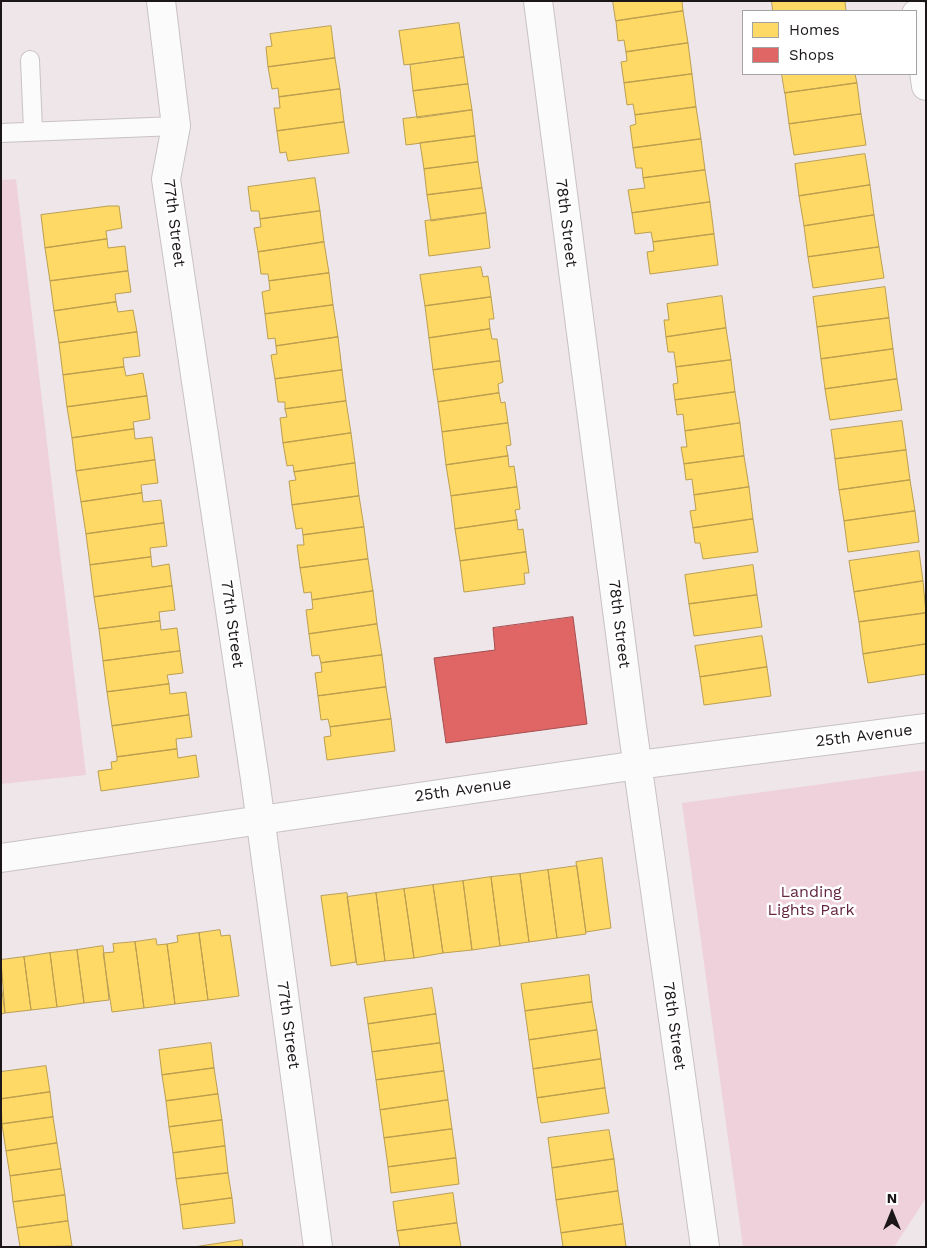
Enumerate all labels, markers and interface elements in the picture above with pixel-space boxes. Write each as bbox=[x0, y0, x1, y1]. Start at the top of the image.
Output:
legend bbox=[742, 10, 917, 75]
text: Homes bbox=[789, 21, 840, 39]
text: Shops bbox=[789, 46, 834, 64]
street label: 77th Street bbox=[159, 178, 189, 268]
street label: 78th Street bbox=[551, 178, 581, 268]
street label: 77th Street bbox=[216, 579, 248, 669]
street label: 78th Street bbox=[604, 579, 634, 669]
street label: 25th Avenue bbox=[815, 721, 913, 751]
street label: 25th Avenue bbox=[413, 774, 513, 806]
park label: Landing Lights Park bbox=[767, 882, 855, 920]
street label: 77th Street bbox=[272, 980, 304, 1070]
street label: 78th Street bbox=[658, 981, 690, 1071]
north arrow bbox=[867, 1188, 917, 1238]
text: N bbox=[887, 1190, 897, 1206]

